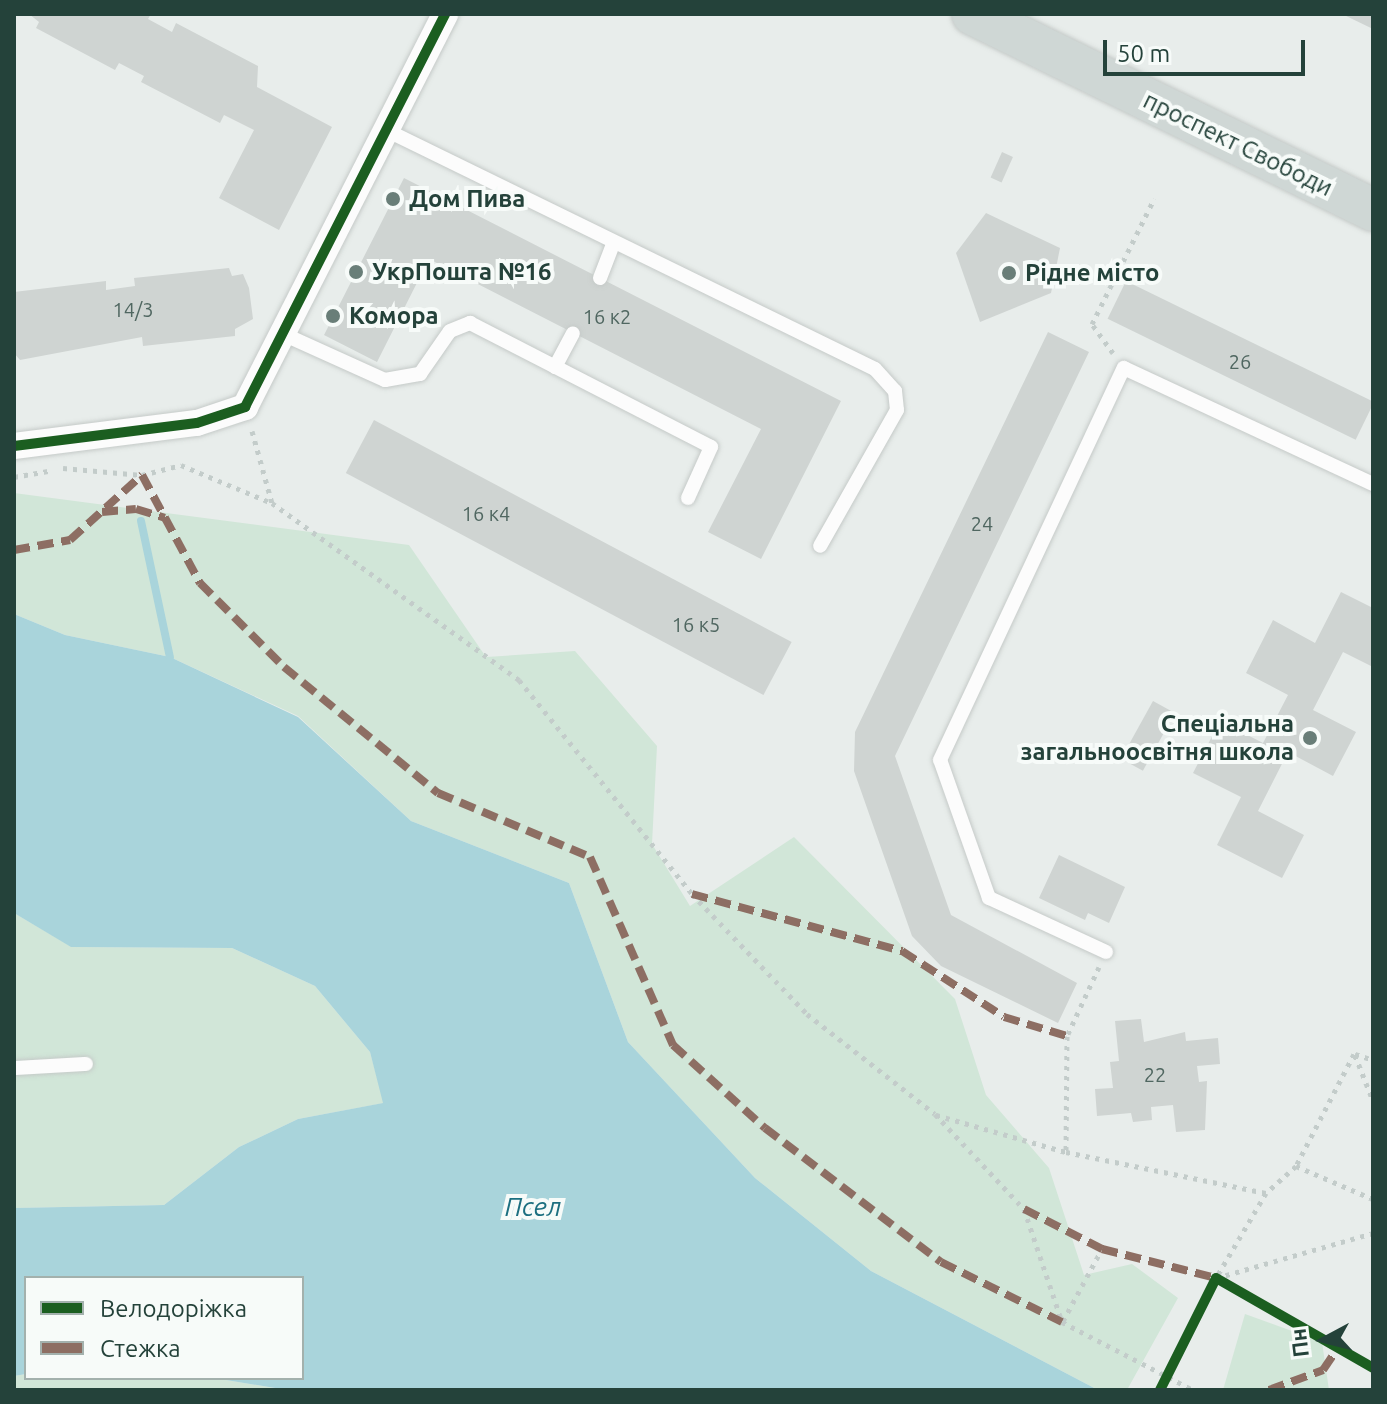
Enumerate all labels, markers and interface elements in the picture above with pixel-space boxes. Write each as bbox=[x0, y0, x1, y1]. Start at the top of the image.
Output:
scale bar bbox=[1107, 24, 1309, 74]
text: 50 m bbox=[1117, 40, 1170, 67]
street label: проспект Свободи bbox=[1139, 86, 1337, 202]
place label: Дом Пива bbox=[409, 185, 525, 213]
marker: Дом Пива bbox=[384, 190, 402, 208]
place label: УкрПошта №16 bbox=[372, 258, 552, 286]
place label: Рідне місто bbox=[1025, 259, 1159, 287]
marker: УкрПошта №16 bbox=[347, 263, 365, 281]
marker: Рідне місто bbox=[1000, 264, 1018, 282]
house number: 14/3 bbox=[112, 297, 154, 321]
place label: Комора bbox=[349, 302, 439, 330]
house number: 16 к2 bbox=[583, 304, 631, 328]
marker: Комора bbox=[324, 307, 342, 325]
house number: 26 bbox=[1229, 349, 1251, 373]
house number: 16 к4 bbox=[462, 501, 510, 525]
house number: 24 bbox=[971, 511, 993, 535]
house number: 16 к5 bbox=[672, 612, 720, 636]
place label: Спеціальна загальноосвітня школа bbox=[1021, 710, 1294, 766]
marker: Спеціальна загальноосвітня школа bbox=[1301, 729, 1319, 747]
house number: 22 bbox=[1144, 1062, 1166, 1086]
water label: Псел bbox=[505, 1191, 561, 1223]
legend bbox=[24, 1276, 304, 1380]
text: Велодоріжка bbox=[100, 1295, 247, 1322]
north arrow bbox=[1283, 1300, 1363, 1380]
text: Пн bbox=[1285, 1327, 1313, 1359]
text: Стежка bbox=[100, 1335, 181, 1362]

